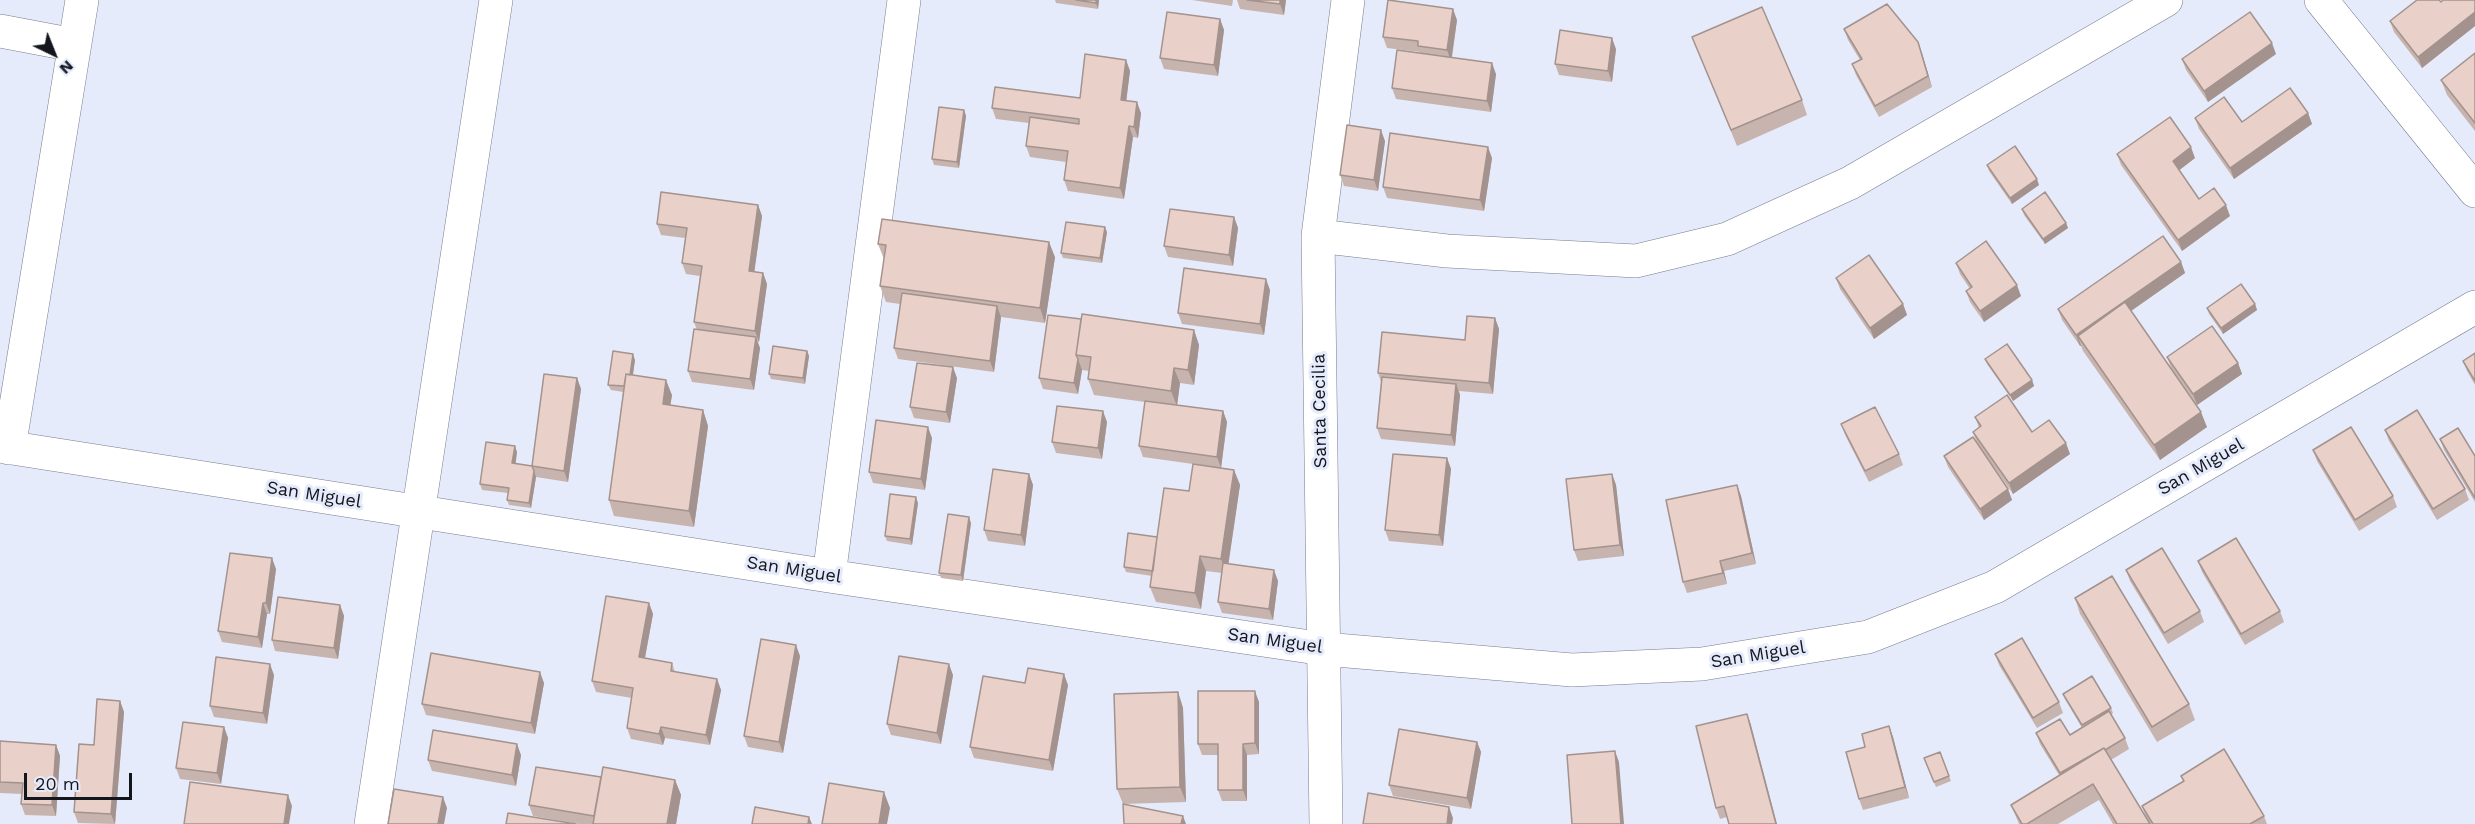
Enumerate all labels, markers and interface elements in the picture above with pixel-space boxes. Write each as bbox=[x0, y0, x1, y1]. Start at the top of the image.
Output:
north arrow bbox=[24, 24, 84, 84]
text: N bbox=[56, 57, 77, 79]
street label: Santa Cecilia bbox=[1308, 354, 1332, 468]
street label: San Miguel bbox=[2154, 434, 2248, 500]
street label: San Miguel bbox=[265, 477, 363, 513]
street label: San Miguel bbox=[745, 552, 843, 588]
street label: San Miguel bbox=[1226, 624, 1324, 658]
street label: San Miguel bbox=[1709, 637, 1807, 673]
scale bar bbox=[27, 761, 135, 799]
text: 20 m bbox=[35, 773, 80, 794]

